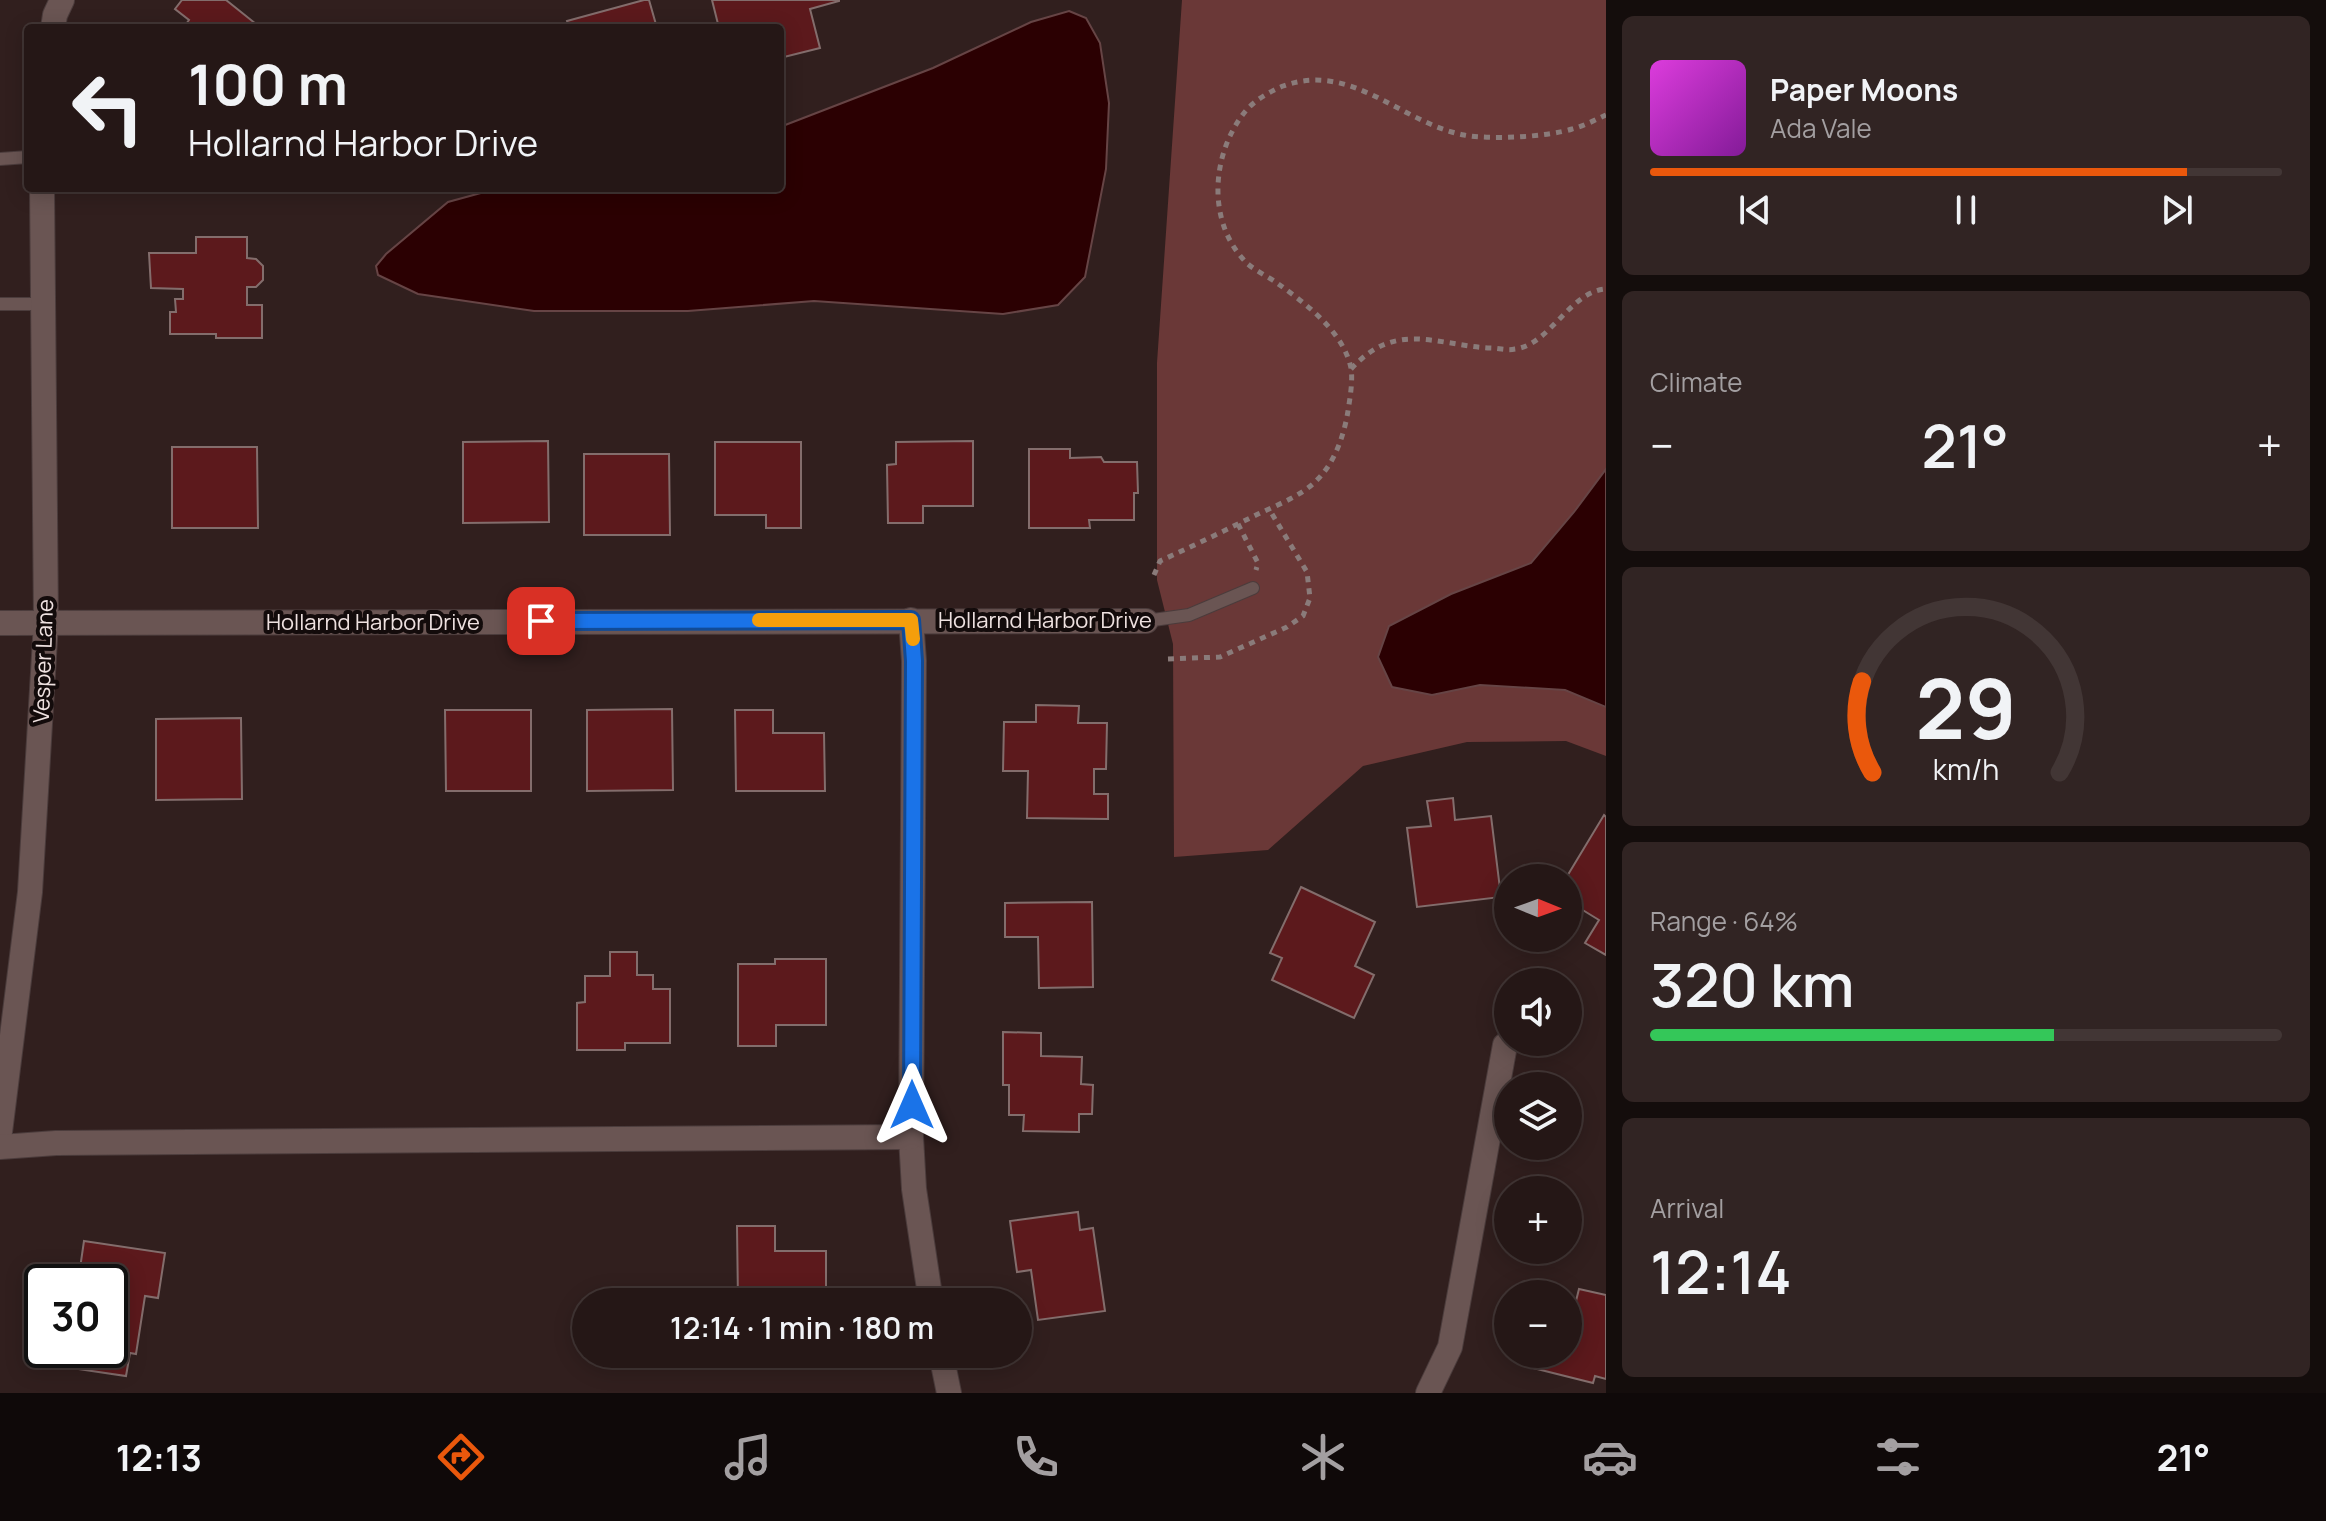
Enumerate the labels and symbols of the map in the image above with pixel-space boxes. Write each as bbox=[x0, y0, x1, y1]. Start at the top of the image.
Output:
pin bbox=[507, 587, 575, 655]
street label: Vesper Lane bbox=[26, 598, 60, 723]
street label: Hollarnd Harbor Drive bbox=[938, 605, 1152, 635]
street label: Hollarnd Harbor Drive bbox=[266, 607, 480, 637]
north arrow bbox=[1494, 864, 1582, 952]
position arrow bbox=[870, 1063, 954, 1147]
speed limit sign: 30 bbox=[24, 1264, 128, 1368]

